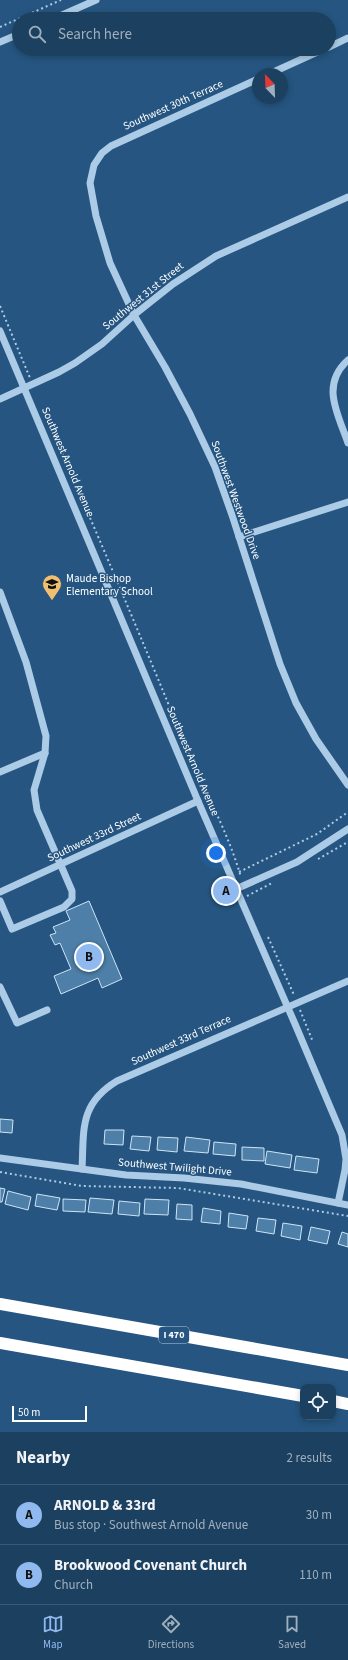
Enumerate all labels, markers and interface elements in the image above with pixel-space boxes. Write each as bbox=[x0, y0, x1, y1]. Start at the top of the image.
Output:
search box bbox=[12, 12, 336, 56]
icon: search bbox=[26, 23, 48, 45]
text: Search here bbox=[58, 24, 132, 45]
north arrow bbox=[252, 68, 288, 104]
street label: Southwest 30th Terrace bbox=[121, 76, 226, 134]
street label: Southwest 31st Street bbox=[99, 259, 187, 333]
street label: Southwest Arnold Avenue bbox=[38, 405, 98, 520]
street label: Southwest Westwood Drive bbox=[208, 439, 265, 562]
place label: Maude Bishop Elementary School bbox=[66, 571, 153, 599]
school or university icon: Maude Bishop Elementary School bbox=[41, 573, 63, 601]
street label: Southwest Arnold Avenue bbox=[163, 704, 223, 819]
street label: Southwest 33rd Street bbox=[45, 809, 143, 865]
your location bbox=[206, 843, 226, 863]
pin: A bbox=[213, 876, 239, 906]
pin: B bbox=[76, 942, 102, 972]
street label: Southwest 33rd Terrace bbox=[129, 1011, 234, 1069]
street label: Southwest Twilight Drive bbox=[118, 1155, 233, 1179]
road number: I 470 bbox=[159, 1327, 189, 1343]
map controls bbox=[300, 1384, 336, 1420]
button: locate bbox=[300, 1384, 336, 1420]
scale bar bbox=[12, 1404, 87, 1423]
text: 50 m bbox=[18, 1405, 40, 1420]
text: Nearby bbox=[16, 1446, 70, 1470]
text: 2 results bbox=[287, 1449, 332, 1467]
text: ARNOLD & 33rd bbox=[54, 1495, 156, 1516]
text: A bbox=[25, 1506, 33, 1524]
text: 30 m bbox=[306, 1506, 332, 1524]
text: Bus stop · Southwest Arnold Avenue bbox=[54, 1516, 248, 1534]
text: Brookwood Covenant Church bbox=[54, 1555, 247, 1576]
text: B bbox=[25, 1566, 33, 1584]
text: 110 m bbox=[299, 1566, 332, 1584]
text: Church bbox=[54, 1576, 93, 1594]
tab: Map bbox=[42, 1613, 64, 1652]
tab: Directions bbox=[148, 1613, 194, 1652]
tab: Saved bbox=[278, 1613, 306, 1652]

